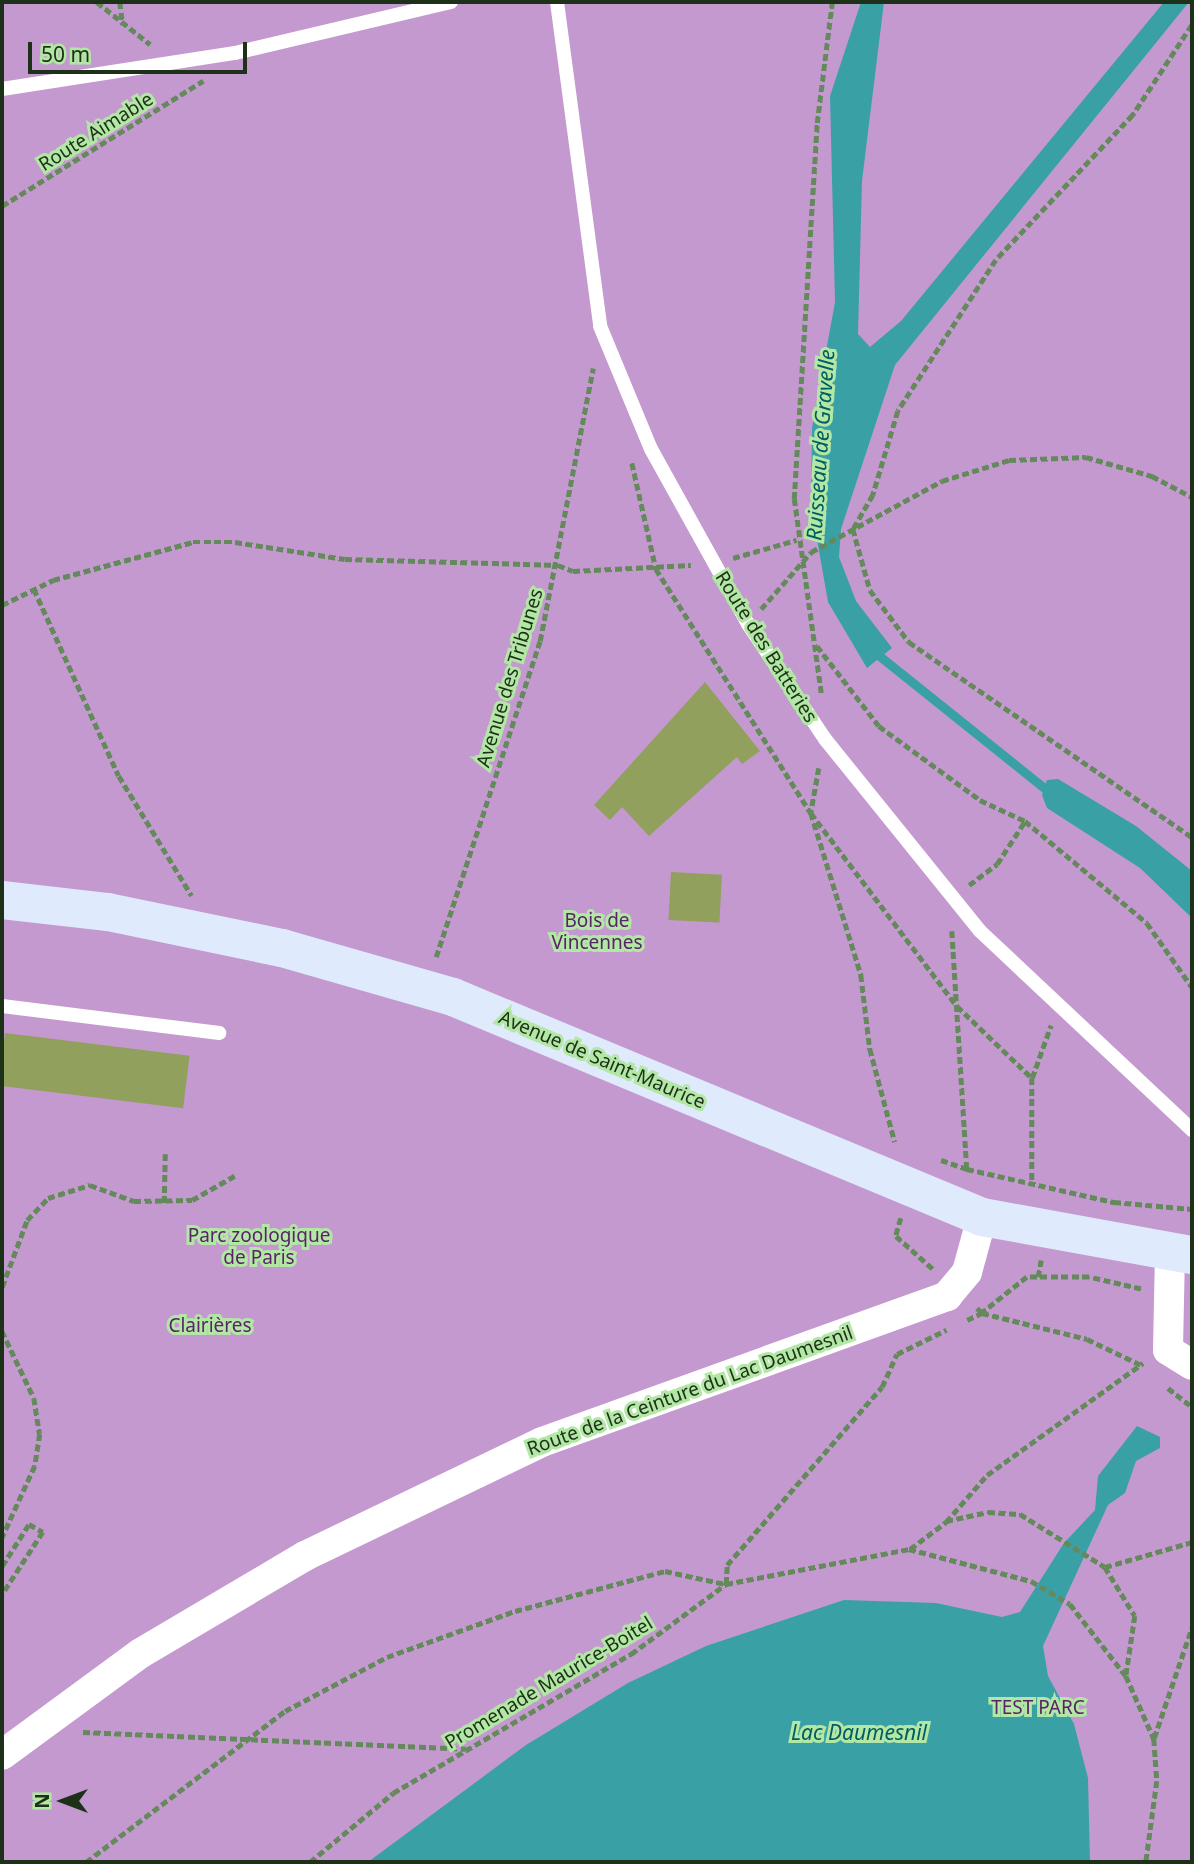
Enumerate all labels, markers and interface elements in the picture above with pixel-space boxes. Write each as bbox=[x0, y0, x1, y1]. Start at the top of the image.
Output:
scale bar bbox=[32, 28, 250, 72]
text: 50 m bbox=[41, 40, 90, 68]
street label: Route Aimable bbox=[35, 88, 157, 176]
water label: Ruisseau de Gravelle bbox=[801, 349, 839, 541]
street label: Route des Batteries bbox=[710, 567, 822, 727]
street label: Avenue des Tribunes bbox=[472, 586, 548, 770]
park label: Bois de Vincennes bbox=[551, 910, 643, 954]
street label: Avenue de Saint-Maurice bbox=[495, 1006, 709, 1114]
park label: Parc zoologique de Paris bbox=[188, 1225, 330, 1269]
park label: Clairières bbox=[168, 1315, 252, 1337]
street label: Route de la Ceinture du Lac Daumesnil bbox=[524, 1321, 856, 1461]
street label: Promenade Maurice-Boitel bbox=[441, 1612, 657, 1754]
park label: TEST PARC bbox=[991, 1697, 1085, 1719]
water label: Lac Daumesnil bbox=[791, 1719, 927, 1745]
north arrow bbox=[28, 1766, 98, 1836]
text: N bbox=[29, 1793, 55, 1809]

